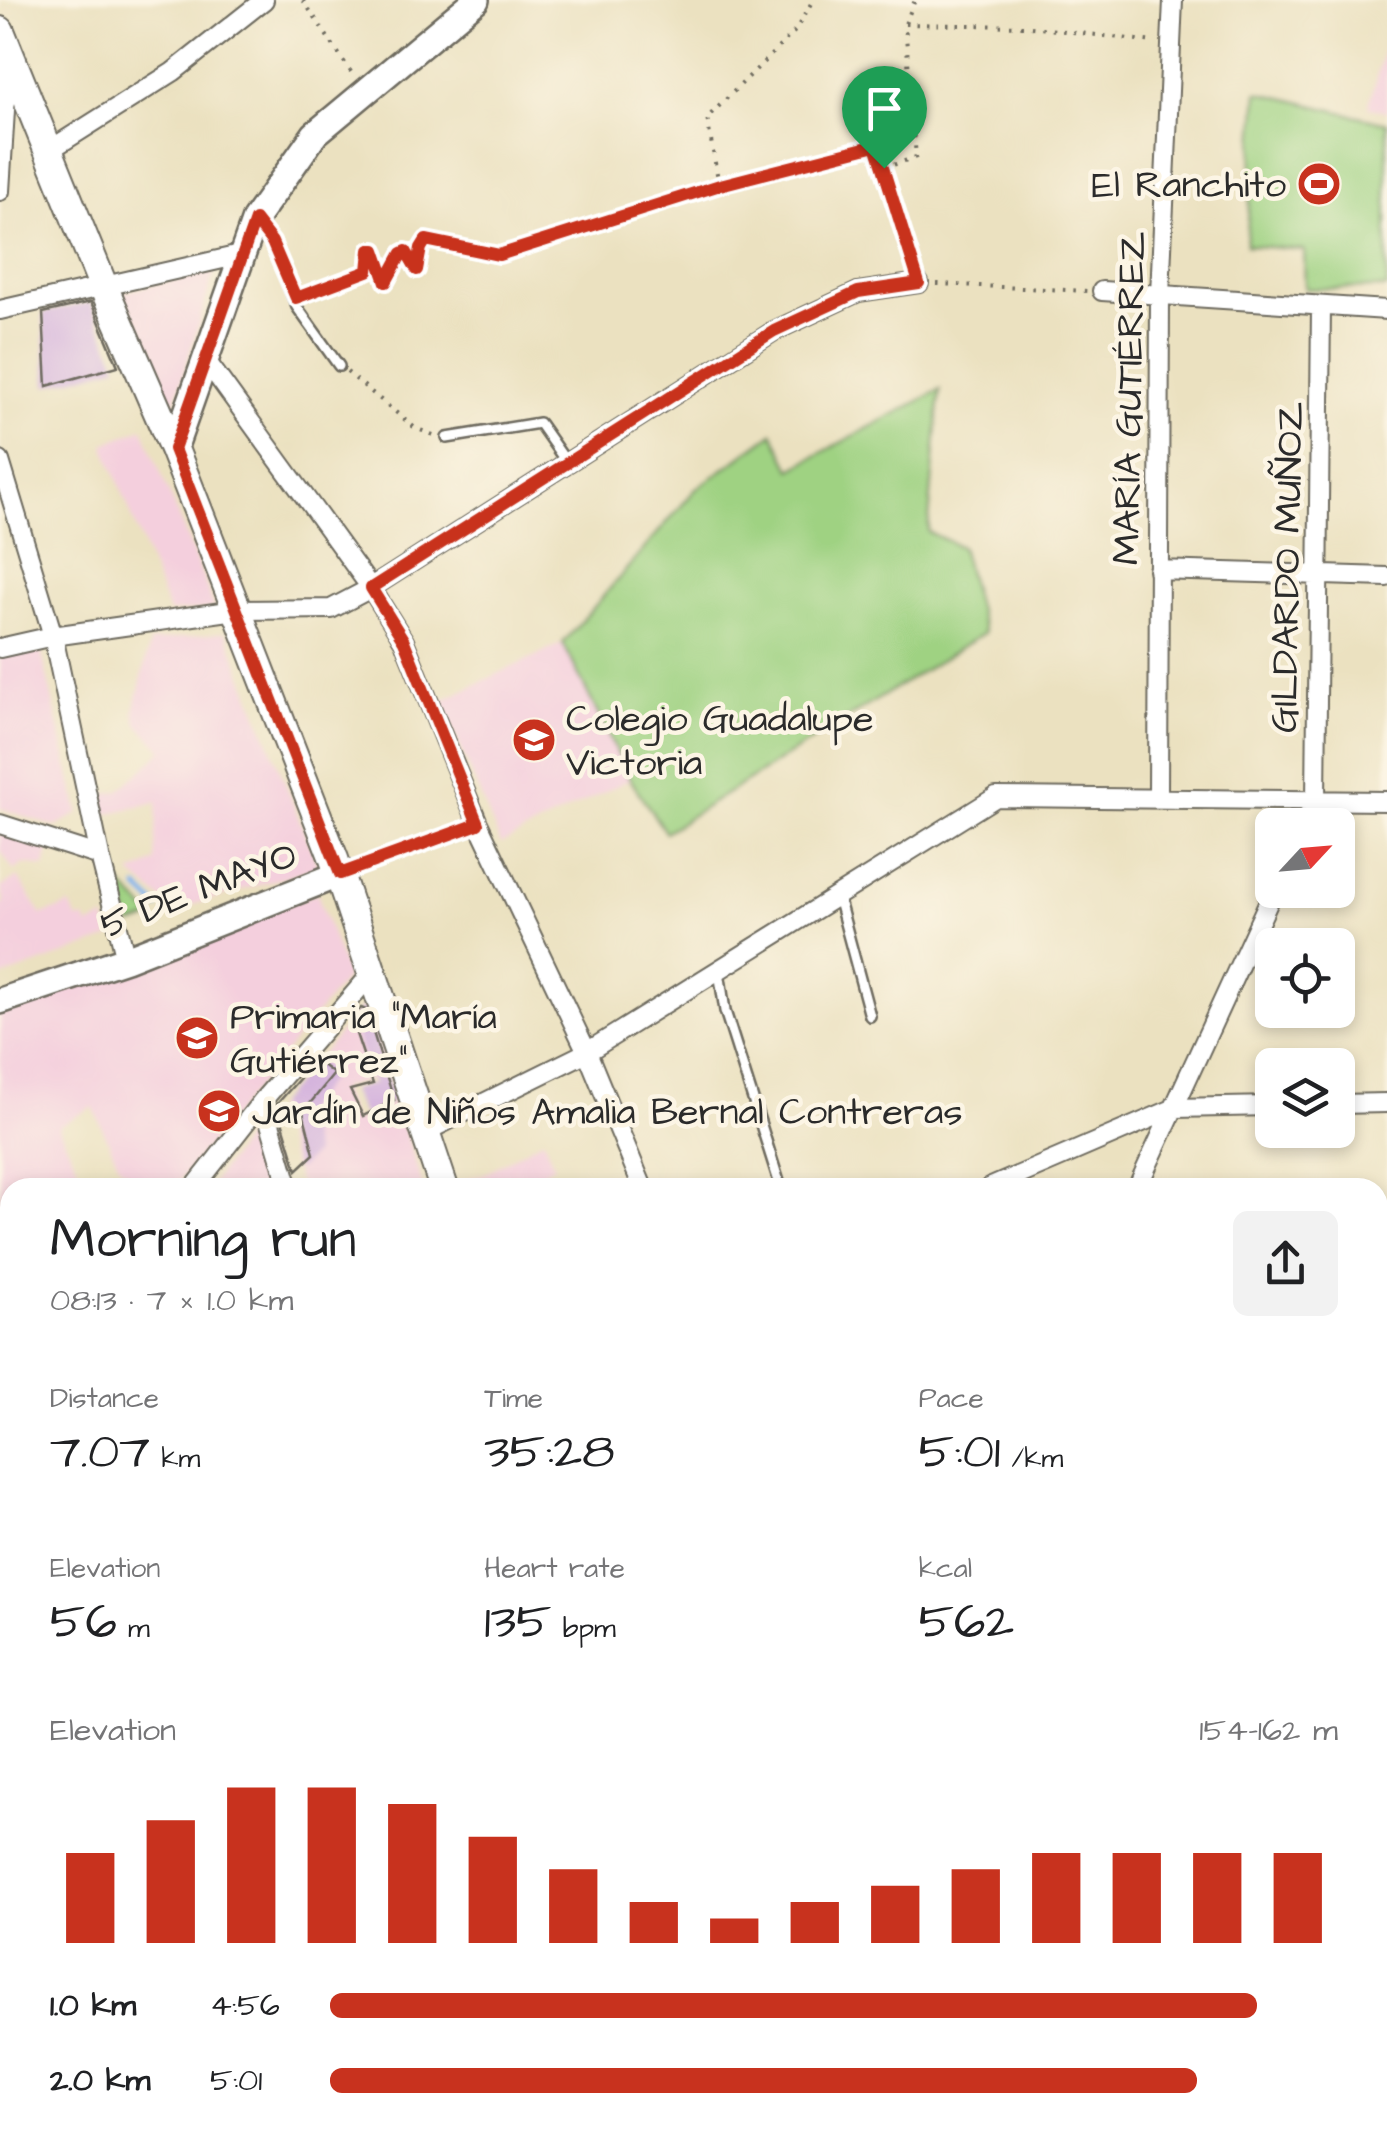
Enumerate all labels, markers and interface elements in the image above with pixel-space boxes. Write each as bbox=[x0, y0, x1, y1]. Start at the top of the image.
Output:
pin bbox=[842, 66, 927, 169]
icon: arrive bbox=[857, 81, 912, 136]
place label: El Ranchito bbox=[1092, 160, 1286, 212]
sports icon: El Ranchito bbox=[1296, 161, 1342, 207]
street label: MARÍA GUTIÉRREZ bbox=[1101, 230, 1159, 566]
street label: GILDARDO MUÑOZ bbox=[1259, 401, 1317, 733]
place label: Colegio Guadalupe Victoria bbox=[566, 694, 874, 790]
school or university icon: Colegio Guadalupe Victoria bbox=[511, 717, 557, 763]
north arrow bbox=[1255, 808, 1355, 908]
map controls bbox=[1255, 808, 1355, 1148]
street label: 5 DE MAYO bbox=[93, 830, 304, 952]
button: locate bbox=[1255, 928, 1355, 1028]
place label: Primaria "María Gutiérrez" bbox=[230, 992, 497, 1088]
school or university icon: Primaria "María Gutiérrez" bbox=[174, 1015, 220, 1061]
button: layers bbox=[1255, 1048, 1355, 1148]
place label: Jardín de Niños Amalia Bernal Contreras bbox=[252, 1087, 963, 1139]
school or university icon: Jardín de Niños Amalia Bernal Contreras bbox=[196, 1088, 242, 1134]
text: Morning run bbox=[50, 1202, 356, 1278]
button: share bbox=[1233, 1211, 1338, 1316]
text: 08:13 · 7 × 1.0 km bbox=[50, 1278, 293, 1323]
text: Distance bbox=[50, 1379, 159, 1418]
text: Time bbox=[484, 1379, 543, 1418]
text: Pace bbox=[919, 1379, 984, 1418]
text: 7.07 bbox=[50, 1418, 150, 1487]
text: 35:28 bbox=[484, 1418, 615, 1487]
text: 5:01 bbox=[919, 1418, 1000, 1487]
text: km bbox=[150, 1439, 200, 1478]
text: /km bbox=[1000, 1439, 1063, 1478]
text: Elevation bbox=[50, 1549, 160, 1588]
text: Heart rate bbox=[484, 1549, 625, 1588]
text: kcal bbox=[919, 1549, 972, 1588]
text: 56 bbox=[50, 1588, 117, 1657]
text: 135 bbox=[484, 1588, 552, 1657]
text: 562 bbox=[919, 1588, 1014, 1657]
text: m bbox=[117, 1609, 150, 1648]
text: bpm bbox=[552, 1609, 616, 1648]
text: Elevation bbox=[50, 1708, 176, 1753]
text: 154–162 m bbox=[1199, 1708, 1338, 1753]
text: 1.0 km bbox=[50, 1983, 136, 2028]
text: 4:56 bbox=[210, 1983, 280, 2028]
text: 2.0 km bbox=[50, 2058, 150, 2103]
text: 5:01 bbox=[210, 2058, 262, 2103]

